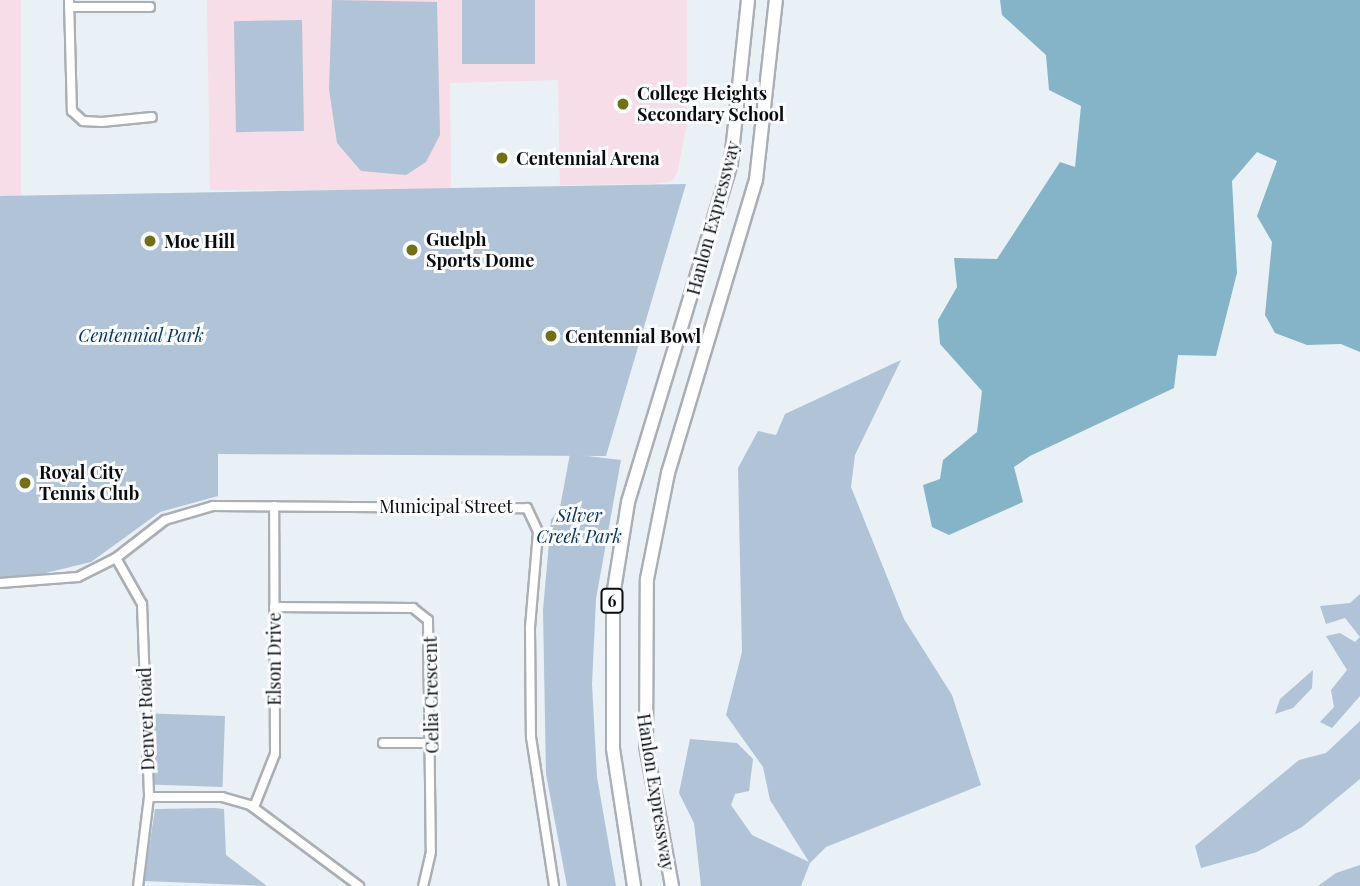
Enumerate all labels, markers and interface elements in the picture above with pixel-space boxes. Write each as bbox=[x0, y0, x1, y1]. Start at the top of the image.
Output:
place label: College Heights Secondary School bbox=[637, 83, 785, 126]
marker: College Heights Secondary School bbox=[615, 96, 631, 112]
street label: Hanlon Expressway bbox=[682, 139, 744, 297]
place label: Centennial Arena bbox=[516, 147, 660, 169]
marker: Centennial Arena bbox=[494, 150, 510, 166]
place label: Guelph Sports Dome bbox=[426, 229, 534, 272]
place label: Moe Hill bbox=[164, 230, 235, 252]
marker: Moe Hill bbox=[142, 233, 158, 249]
marker: Guelph Sports Dome bbox=[404, 242, 420, 258]
park label: Centennial Park bbox=[78, 324, 204, 346]
place label: Centennial Bowl bbox=[565, 325, 701, 347]
marker: Centennial Bowl bbox=[543, 328, 559, 344]
place label: Royal City Tennis Club bbox=[39, 462, 139, 504]
marker: Royal City Tennis Club bbox=[17, 475, 33, 491]
street label: Municipal Street bbox=[379, 495, 513, 517]
park label: Silver Creek Park bbox=[536, 505, 622, 548]
road number: 6 bbox=[600, 588, 624, 614]
street label: Elson Drive bbox=[263, 612, 285, 706]
street label: Celia Crescent bbox=[419, 636, 443, 754]
street label: Denver Road bbox=[133, 667, 159, 771]
street label: Hanlon Expressway bbox=[633, 712, 679, 872]

